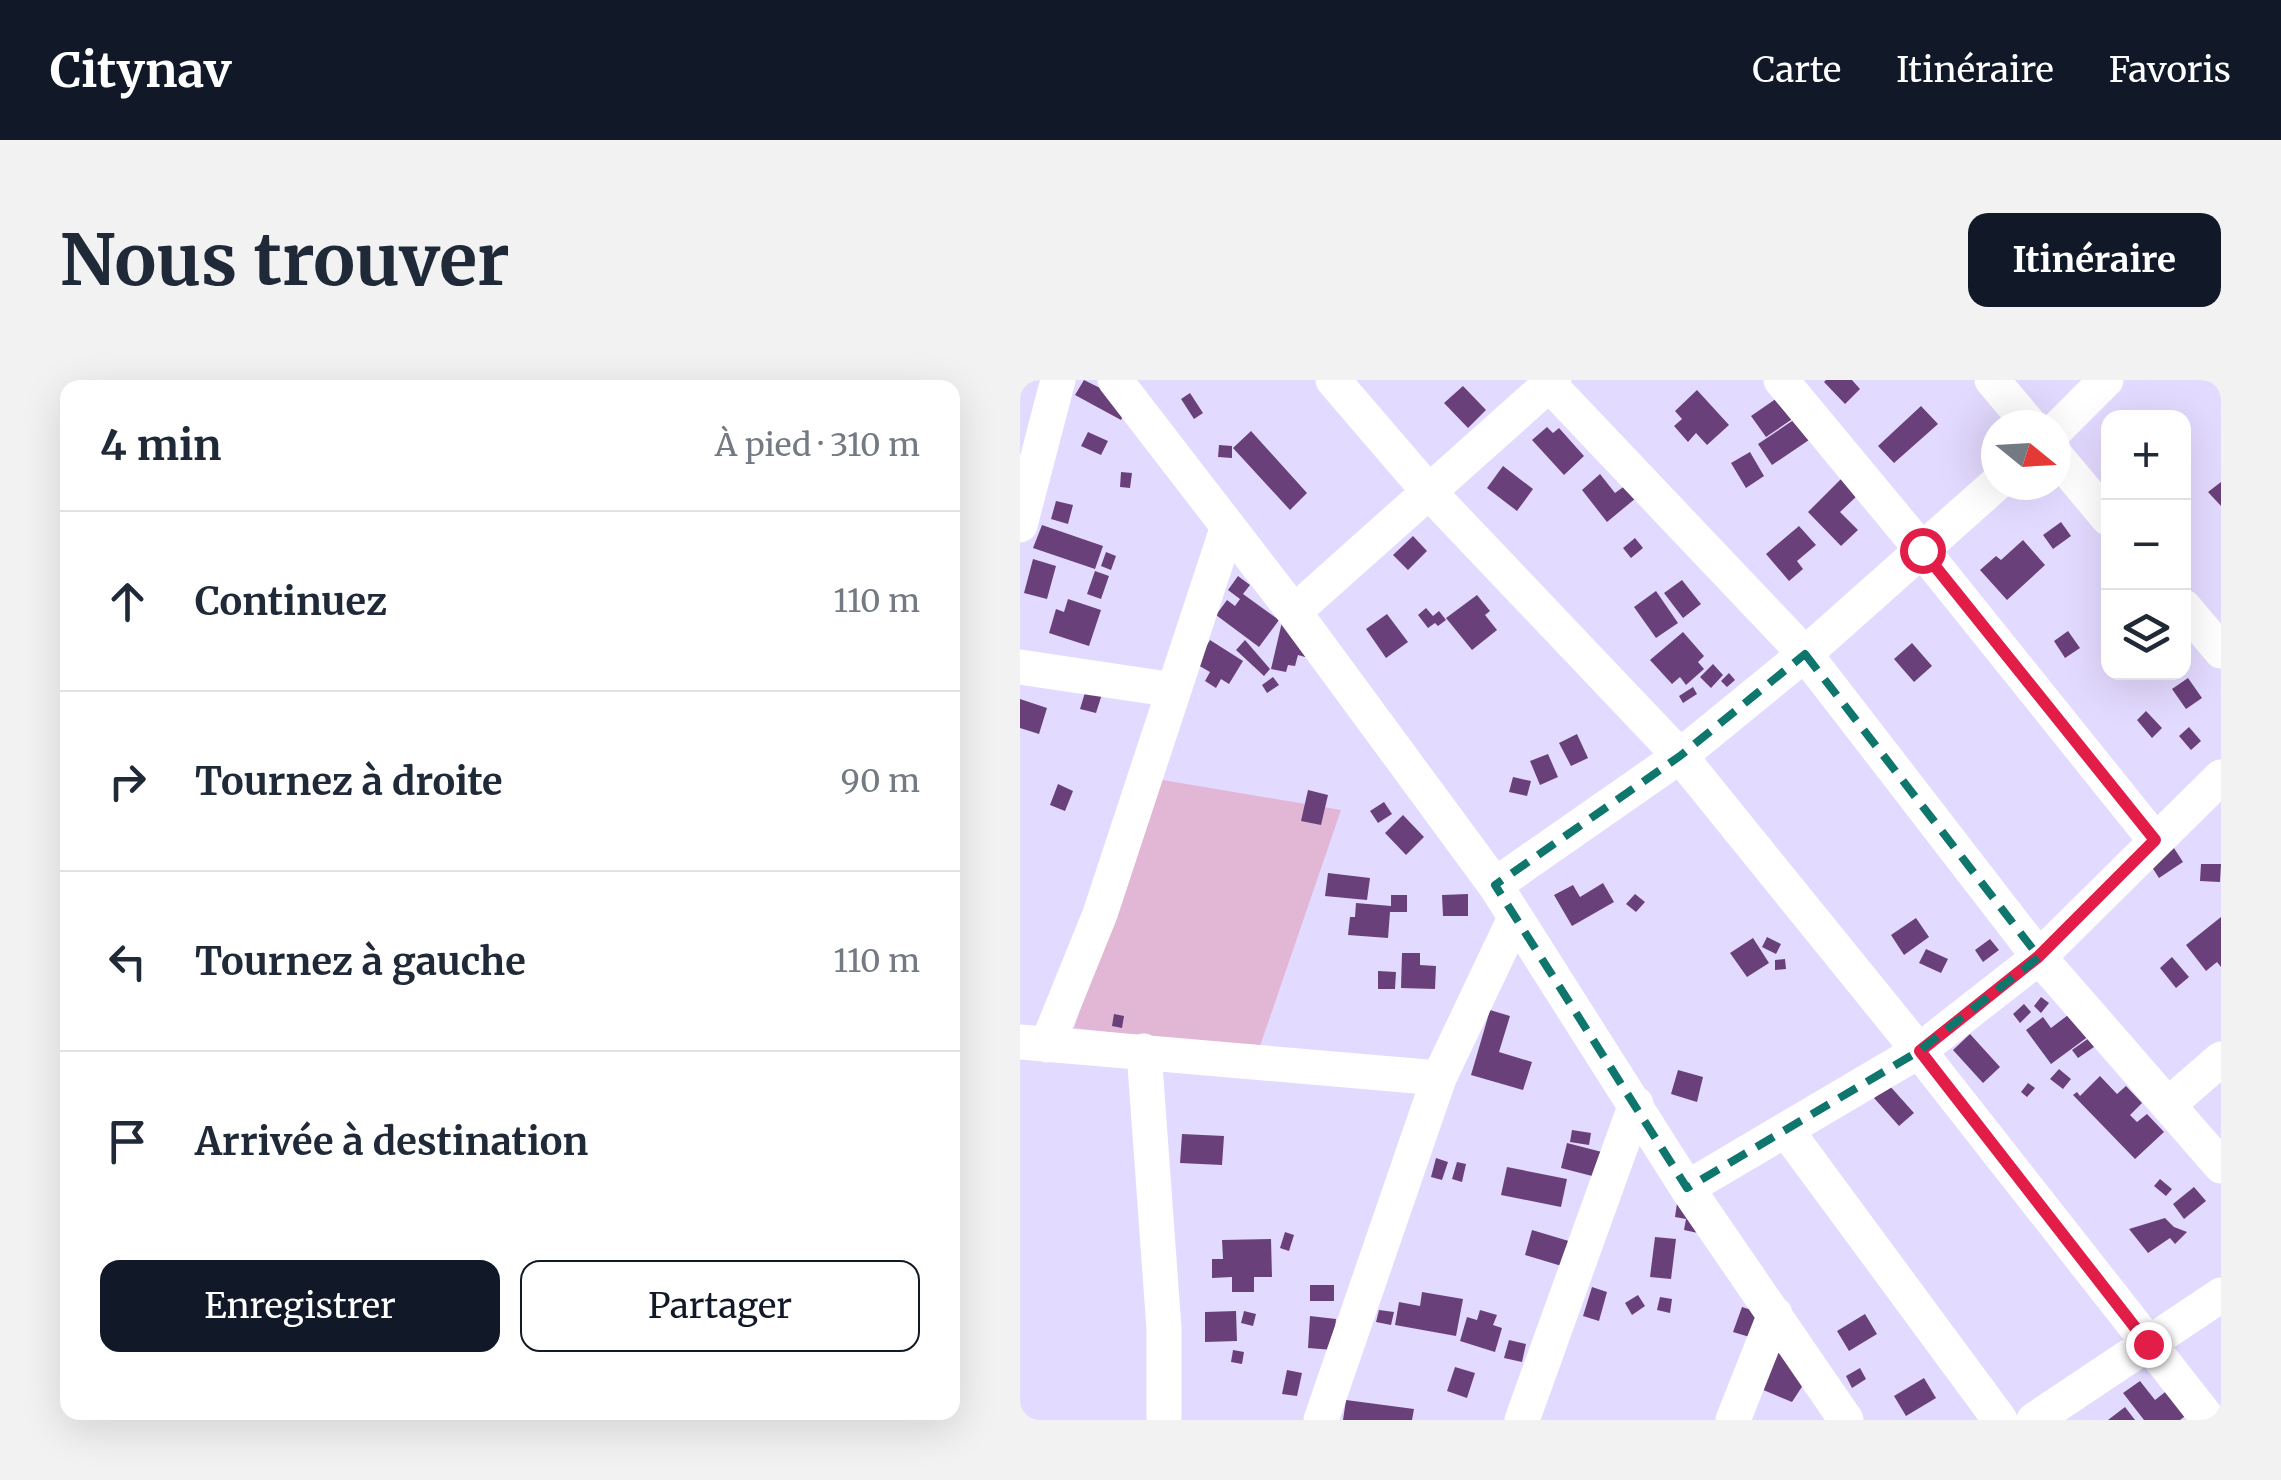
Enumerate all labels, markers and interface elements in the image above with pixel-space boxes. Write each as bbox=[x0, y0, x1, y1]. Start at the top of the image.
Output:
text: Citynav bbox=[50, 40, 232, 100]
text: Carte bbox=[1752, 48, 1841, 92]
text: Itinéraire bbox=[1896, 48, 2054, 92]
text: Favoris bbox=[2109, 48, 2231, 92]
button: Itinéraire bbox=[1968, 213, 2221, 307]
text: Nous trouver bbox=[60, 216, 509, 304]
north arrow bbox=[1981, 410, 2071, 500]
map controls bbox=[2101, 410, 2191, 680]
button: + bbox=[2101, 410, 2191, 500]
text: 4 min bbox=[100, 419, 222, 471]
text: À pied · 310 m bbox=[715, 425, 920, 465]
button: − bbox=[2101, 500, 2191, 590]
route start bbox=[1900, 528, 1946, 574]
icon: ahead bbox=[100, 574, 155, 629]
text: Continuez bbox=[195, 578, 387, 625]
text: 110 m bbox=[833, 581, 920, 621]
button: layers bbox=[2101, 590, 2191, 680]
icon: right bbox=[100, 754, 155, 809]
text: Tournez à droite bbox=[195, 758, 503, 805]
text: 90 m bbox=[841, 761, 920, 801]
icon: left bbox=[100, 934, 155, 989]
text: Tournez à gauche bbox=[195, 938, 526, 985]
text: 110 m bbox=[833, 941, 920, 981]
icon: arrive bbox=[100, 1114, 155, 1169]
text: Arrivée à destination bbox=[195, 1118, 588, 1165]
button: Enregistrer bbox=[100, 1260, 500, 1352]
button: Partager bbox=[520, 1260, 920, 1352]
route end bbox=[2126, 1322, 2172, 1368]

